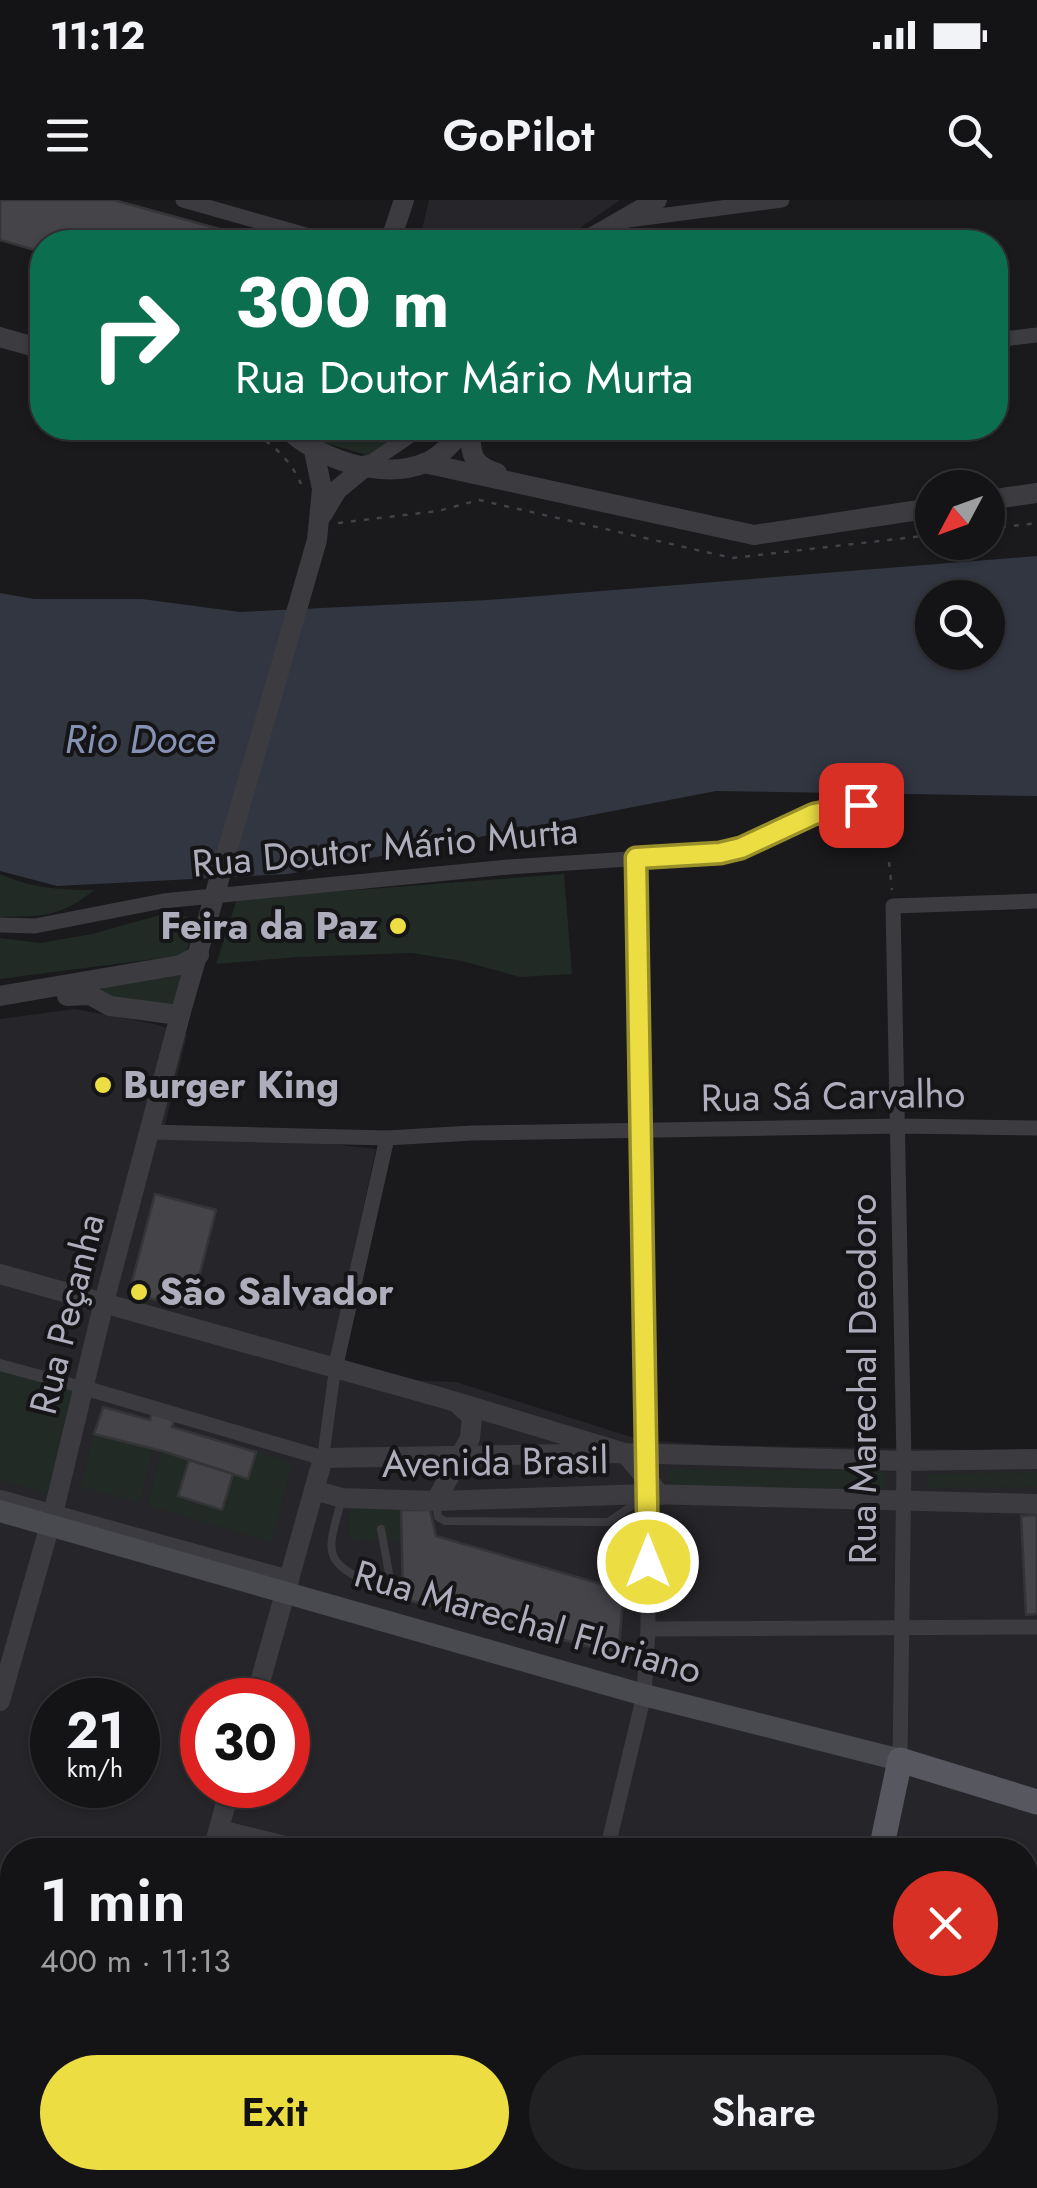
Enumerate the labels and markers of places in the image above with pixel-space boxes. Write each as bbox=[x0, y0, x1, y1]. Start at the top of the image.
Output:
pin bbox=[819, 763, 904, 848]
place label: Feira da Paz bbox=[160, 898, 378, 953]
marker: Feira da Paz bbox=[387, 915, 409, 937]
place label: Burger King bbox=[123, 1057, 339, 1112]
marker: Burger King bbox=[92, 1074, 114, 1096]
place label: São Salvador bbox=[159, 1264, 394, 1319]
marker: São Salvador bbox=[128, 1281, 150, 1303]

